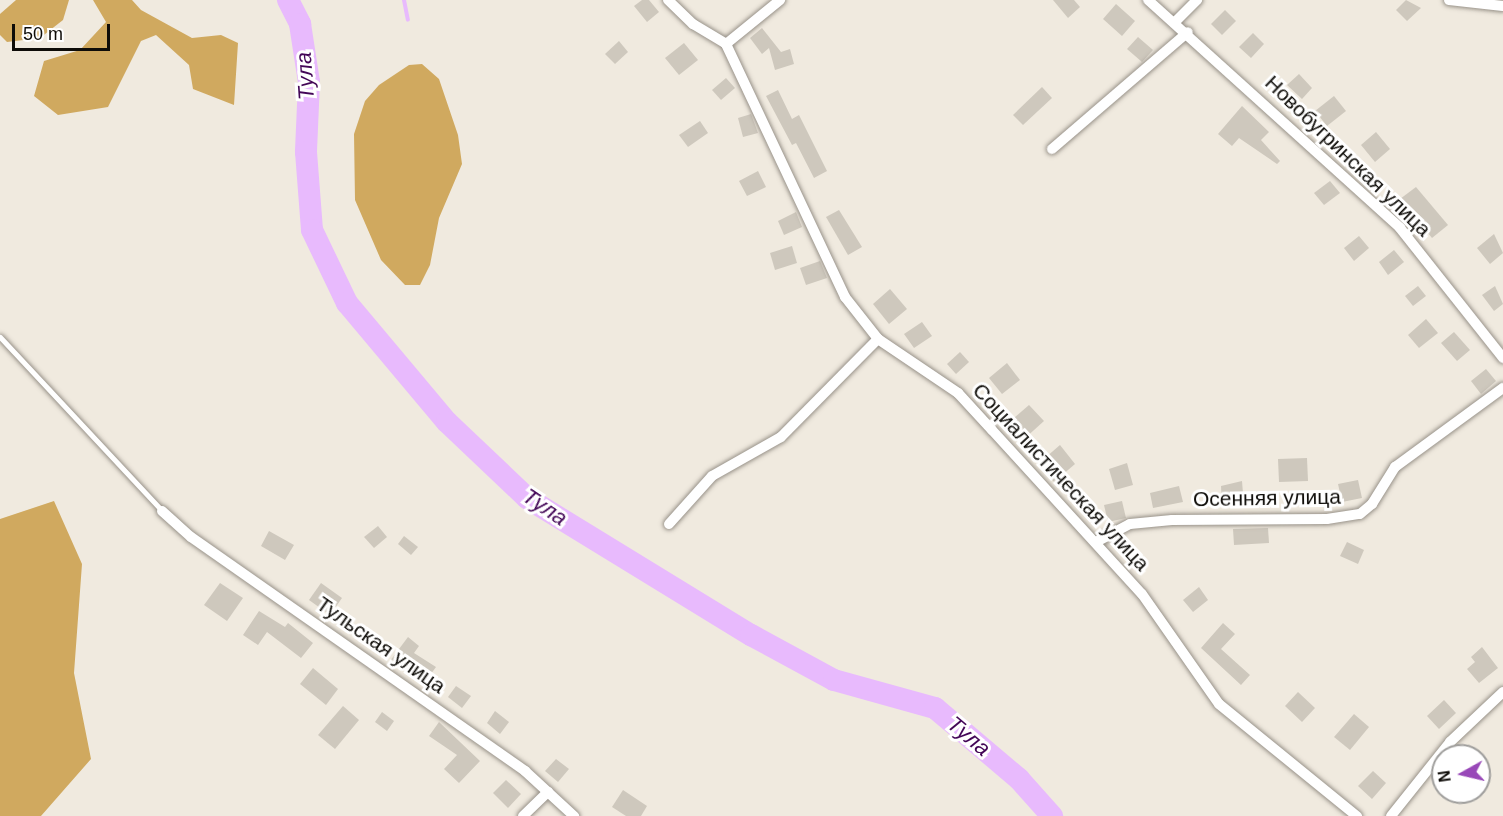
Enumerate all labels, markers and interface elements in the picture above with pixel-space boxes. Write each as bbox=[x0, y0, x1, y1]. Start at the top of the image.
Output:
scale bar bbox=[15, 12, 112, 50]
text: 50 m bbox=[23, 24, 63, 44]
water label: Тула bbox=[290, 51, 320, 101]
street label: Новобугринская улица bbox=[1260, 70, 1436, 242]
street label: Социалистическая улица bbox=[967, 378, 1155, 576]
water label: Тула bbox=[518, 483, 572, 531]
street label: Осенняя улица bbox=[1193, 484, 1341, 512]
street label: Тульская улица bbox=[312, 591, 450, 699]
water label: Тула bbox=[942, 710, 996, 762]
north arrow bbox=[1431, 744, 1491, 804]
text: N bbox=[1435, 769, 1454, 783]

